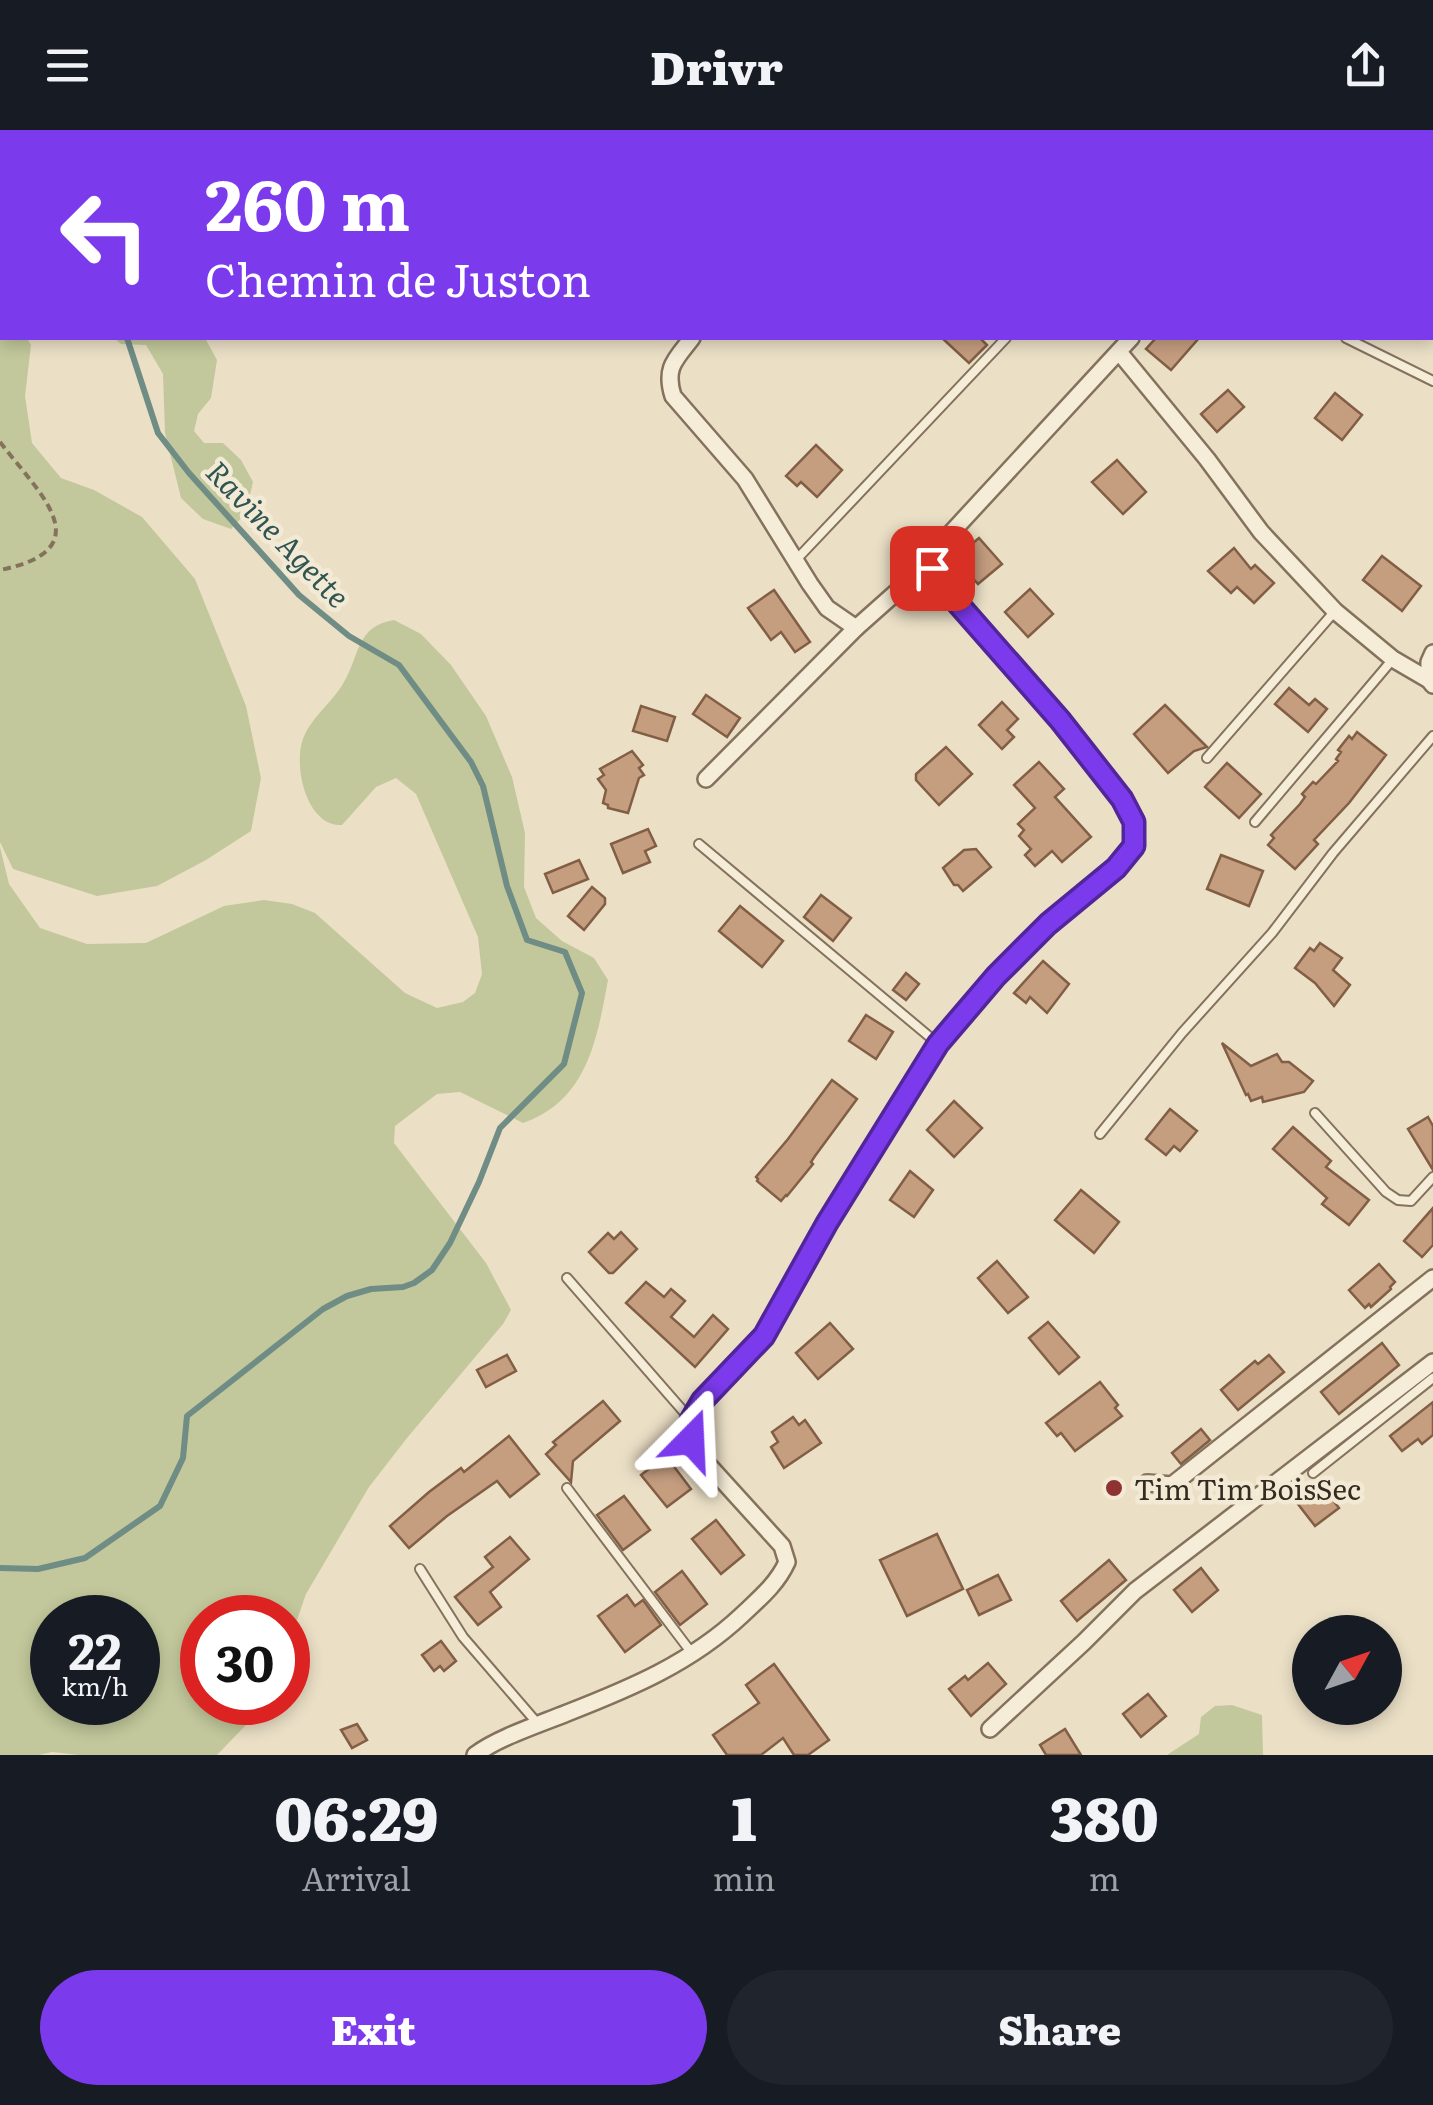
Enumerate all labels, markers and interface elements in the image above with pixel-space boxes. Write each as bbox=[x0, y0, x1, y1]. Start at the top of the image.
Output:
text: Drivr bbox=[650, 32, 783, 99]
icon: menu bbox=[40, 38, 95, 93]
icon: share bbox=[1338, 38, 1393, 93]
text: 260 m bbox=[205, 149, 410, 253]
icon: left bbox=[40, 170, 170, 300]
text: Chemin de Juston bbox=[205, 244, 591, 311]
water label: Ravine Agette bbox=[197, 449, 361, 617]
pin bbox=[890, 526, 975, 611]
icon: arrive bbox=[905, 541, 960, 596]
position arrow bbox=[639, 1388, 743, 1492]
place label: Tim Tim BoisSec bbox=[1134, 1467, 1361, 1509]
marker: Tim Tim BoisSec bbox=[1103, 1477, 1125, 1499]
speed limit sign: 30 bbox=[180, 1595, 310, 1725]
text: 22 bbox=[68, 1611, 122, 1685]
north arrow bbox=[1292, 1615, 1402, 1725]
map controls bbox=[1292, 1615, 1402, 1725]
text: km/h bbox=[62, 1667, 128, 1704]
text: 06:29 bbox=[274, 1770, 438, 1859]
text: 1 bbox=[732, 1770, 757, 1859]
text: 380 bbox=[1050, 1770, 1159, 1859]
text: Arrival bbox=[302, 1853, 411, 1901]
text: min bbox=[713, 1853, 776, 1901]
text: m bbox=[1089, 1853, 1120, 1901]
button: Exit bbox=[40, 1970, 707, 2085]
button: Share bbox=[727, 1970, 1393, 2085]

